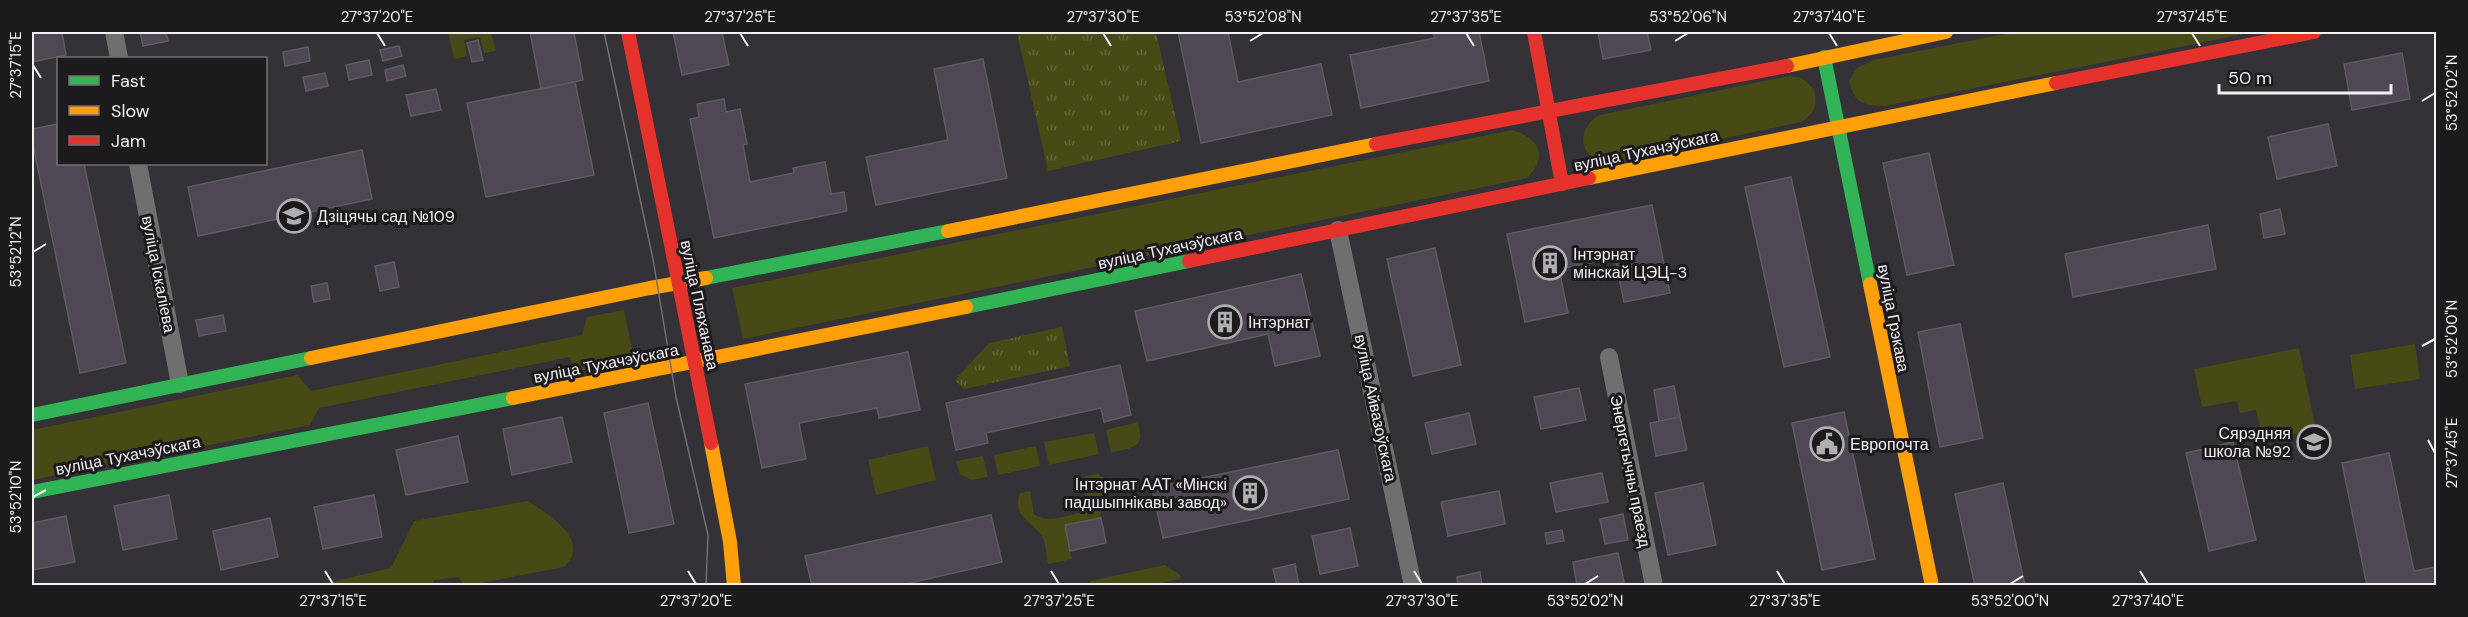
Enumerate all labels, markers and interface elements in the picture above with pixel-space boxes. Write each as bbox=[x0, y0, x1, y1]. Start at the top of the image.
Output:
text: 27°37'20"E bbox=[341, 7, 413, 27]
text: 27°37'25"E bbox=[704, 7, 776, 27]
text: 27°37'30"E bbox=[1067, 7, 1139, 27]
text: 53°52'08"N bbox=[1224, 7, 1302, 27]
text: 27°37'35"E bbox=[1430, 7, 1502, 27]
text: 53°52'06"N bbox=[1649, 7, 1727, 27]
text: 27°37'40"E bbox=[1793, 7, 1865, 27]
text: 27°37'45"E bbox=[2156, 7, 2228, 27]
text: 27°37'15"E bbox=[6, 31, 26, 99]
text: 53°52'02"N bbox=[2442, 55, 2462, 131]
legend bbox=[57, 57, 267, 165]
scale bar bbox=[2219, 57, 2392, 95]
text: 50 m bbox=[2228, 66, 2272, 90]
text: Fast bbox=[111, 69, 146, 93]
text: Slow bbox=[111, 99, 150, 123]
street label: вуліца Тухачэўскага bbox=[1572, 125, 1720, 176]
text: Jam bbox=[111, 129, 146, 153]
school or university icon: Дзіцячы сад №109 bbox=[276, 198, 312, 234]
place label: Дзіцячы сад №109 bbox=[317, 206, 455, 227]
street label: вуліца Іскаліева bbox=[137, 214, 180, 334]
text: 53°52'12"N bbox=[6, 216, 26, 288]
street label: вуліца Тухачэўскага bbox=[1096, 223, 1244, 274]
street label: вуліца Пляханава bbox=[675, 238, 724, 372]
place label: Інтэрнат мінскай ЦЭЦ-3 bbox=[1573, 244, 1687, 283]
building icon: Інтэрнат мінскай ЦЭЦ-3 bbox=[1532, 245, 1568, 281]
street label: вуліца Грэкава bbox=[1873, 262, 1914, 374]
text: 53°52'00"N bbox=[2442, 300, 2462, 378]
building icon: Інтэрнат bbox=[1207, 304, 1243, 340]
place label: Інтэрнат bbox=[1248, 312, 1311, 333]
street label: вуліца Айвазоўскага bbox=[1350, 332, 1401, 484]
street label: вуліца Тухачэўскага bbox=[532, 339, 681, 388]
street label: Энергетычны праезд bbox=[1605, 393, 1656, 550]
text: 27°37'45"E bbox=[2442, 417, 2462, 489]
place label: Сярэдняя школа №92 bbox=[2204, 423, 2291, 462]
school or university icon: Сярэдняя школа №92 bbox=[2296, 424, 2332, 460]
public building icon: Европочта bbox=[1809, 426, 1845, 462]
street label: вуліца Тухачэўскага bbox=[54, 431, 203, 480]
place label: Европочта bbox=[1850, 434, 1929, 455]
text: 53°52'10"N bbox=[6, 461, 26, 533]
place label: Інтэрнат ААТ «Мінскі падшыпнікавы завод» bbox=[1065, 474, 1227, 513]
building icon: Інтэрнат ААТ «Мінскі падшыпнікавы завод» bbox=[1232, 475, 1268, 511]
text: 27°37'15"E bbox=[299, 591, 367, 611]
text: 27°37'20"E bbox=[660, 591, 732, 611]
text: 27°37'25"E bbox=[1023, 591, 1095, 611]
text: 27°37'30"E bbox=[1386, 591, 1458, 611]
text: 53°52'02"N bbox=[1547, 591, 1623, 611]
text: 27°37'35"E bbox=[1749, 591, 1821, 611]
text: 53°52'00"N bbox=[1971, 591, 2049, 611]
text: 27°37'40"E bbox=[2112, 591, 2184, 611]

